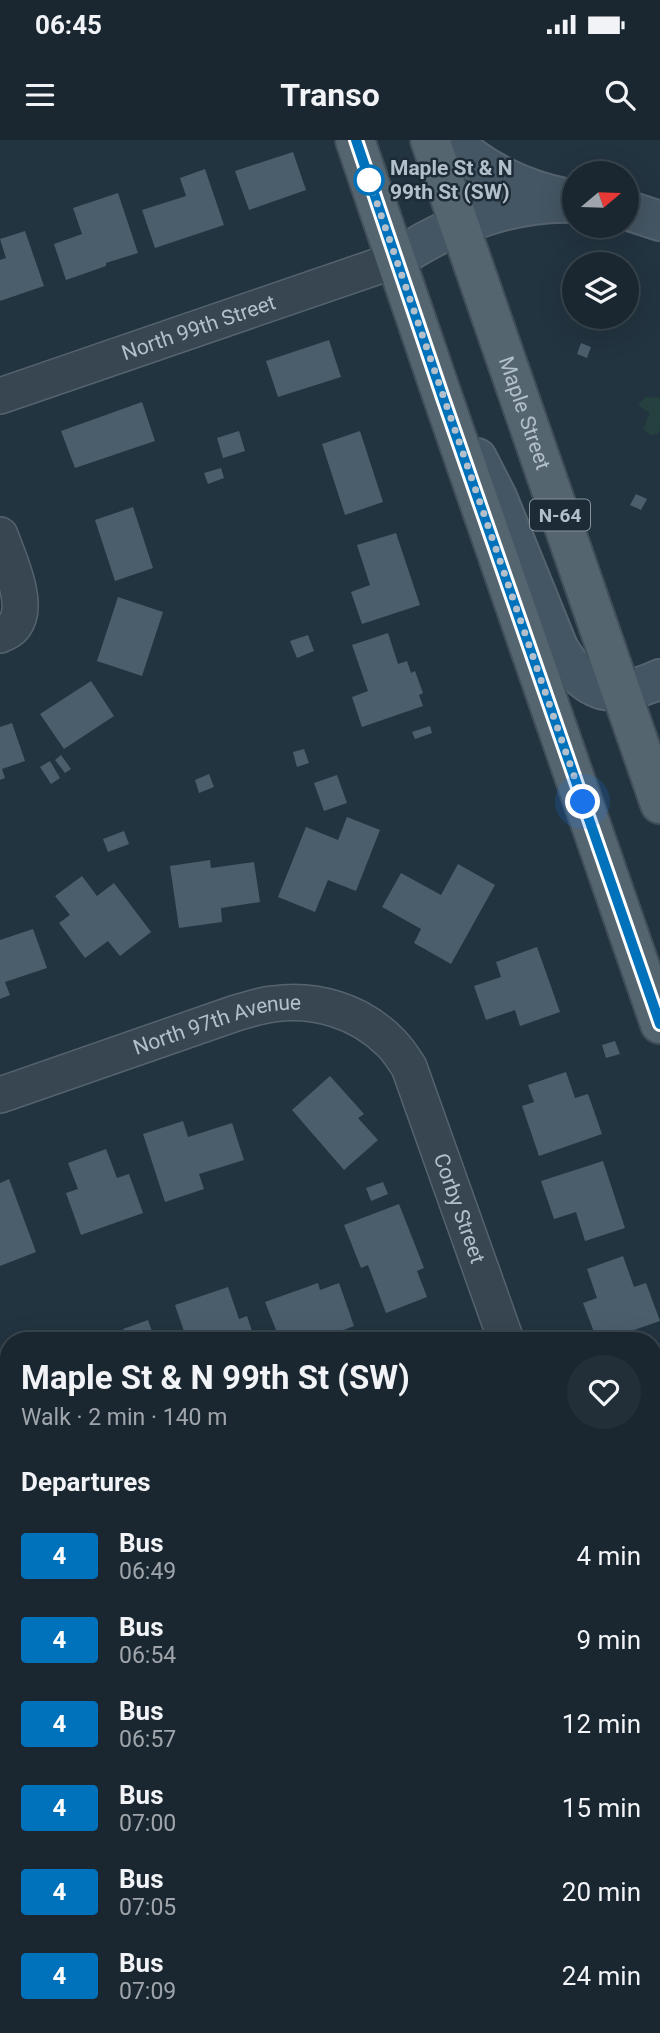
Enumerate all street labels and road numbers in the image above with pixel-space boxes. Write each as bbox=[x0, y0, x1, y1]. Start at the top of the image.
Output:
street label: North 99th Street bbox=[119, 290, 279, 365]
street label: Maple Street bbox=[494, 353, 555, 473]
road number: N-64 bbox=[530, 500, 590, 530]
street label: North 97th Avenue bbox=[130, 990, 301, 1060]
street label: Corby Street bbox=[429, 1150, 490, 1267]

